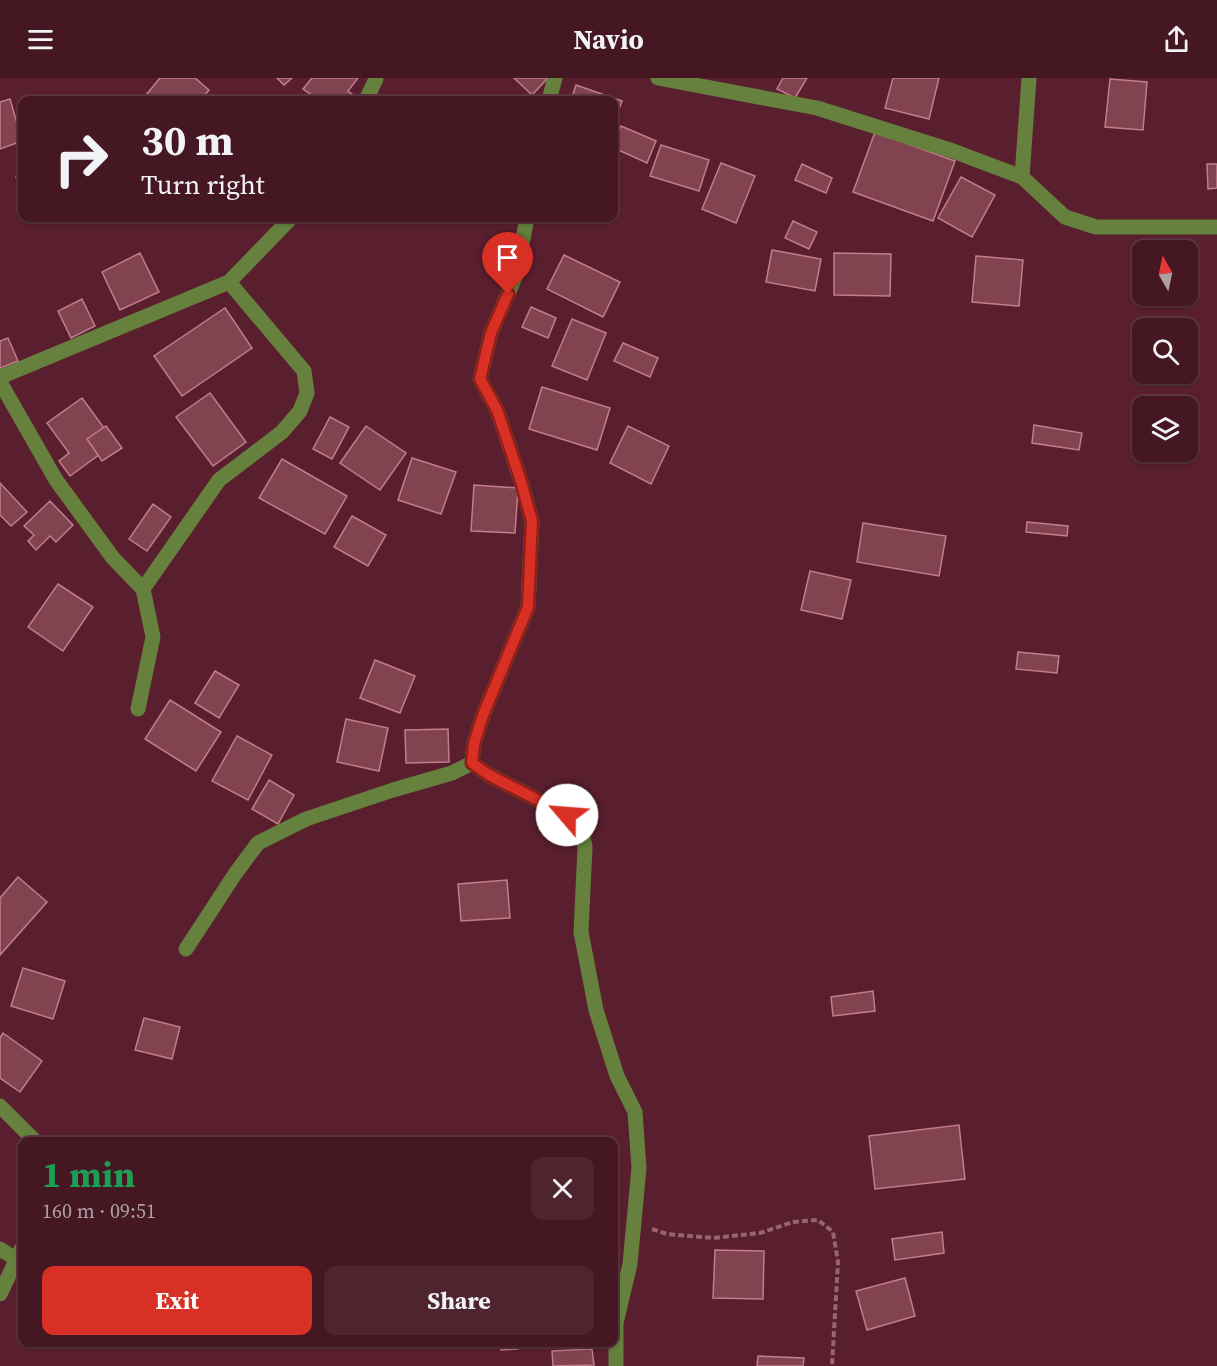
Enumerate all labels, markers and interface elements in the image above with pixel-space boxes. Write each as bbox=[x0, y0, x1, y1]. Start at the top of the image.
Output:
text: Navio bbox=[573, 21, 644, 58]
icon: menu bbox=[24, 23, 57, 56]
icon: share bbox=[1160, 23, 1193, 56]
text: 30 m bbox=[141, 111, 234, 169]
icon: right bbox=[42, 120, 120, 198]
text: Turn right bbox=[141, 166, 265, 203]
pin bbox=[482, 232, 533, 294]
north arrow bbox=[1132, 240, 1198, 306]
map controls bbox=[1132, 240, 1198, 462]
icon: arrive bbox=[491, 241, 524, 274]
button: search bbox=[1132, 318, 1198, 384]
button: layers bbox=[1132, 396, 1198, 462]
position arrow bbox=[535, 783, 599, 847]
text: 1 min bbox=[42, 1150, 135, 1199]
button: close bbox=[531, 1157, 594, 1220]
text: 160 m · 09:51 bbox=[42, 1197, 156, 1225]
button: Exit bbox=[42, 1266, 312, 1335]
button: Share bbox=[324, 1266, 594, 1335]

